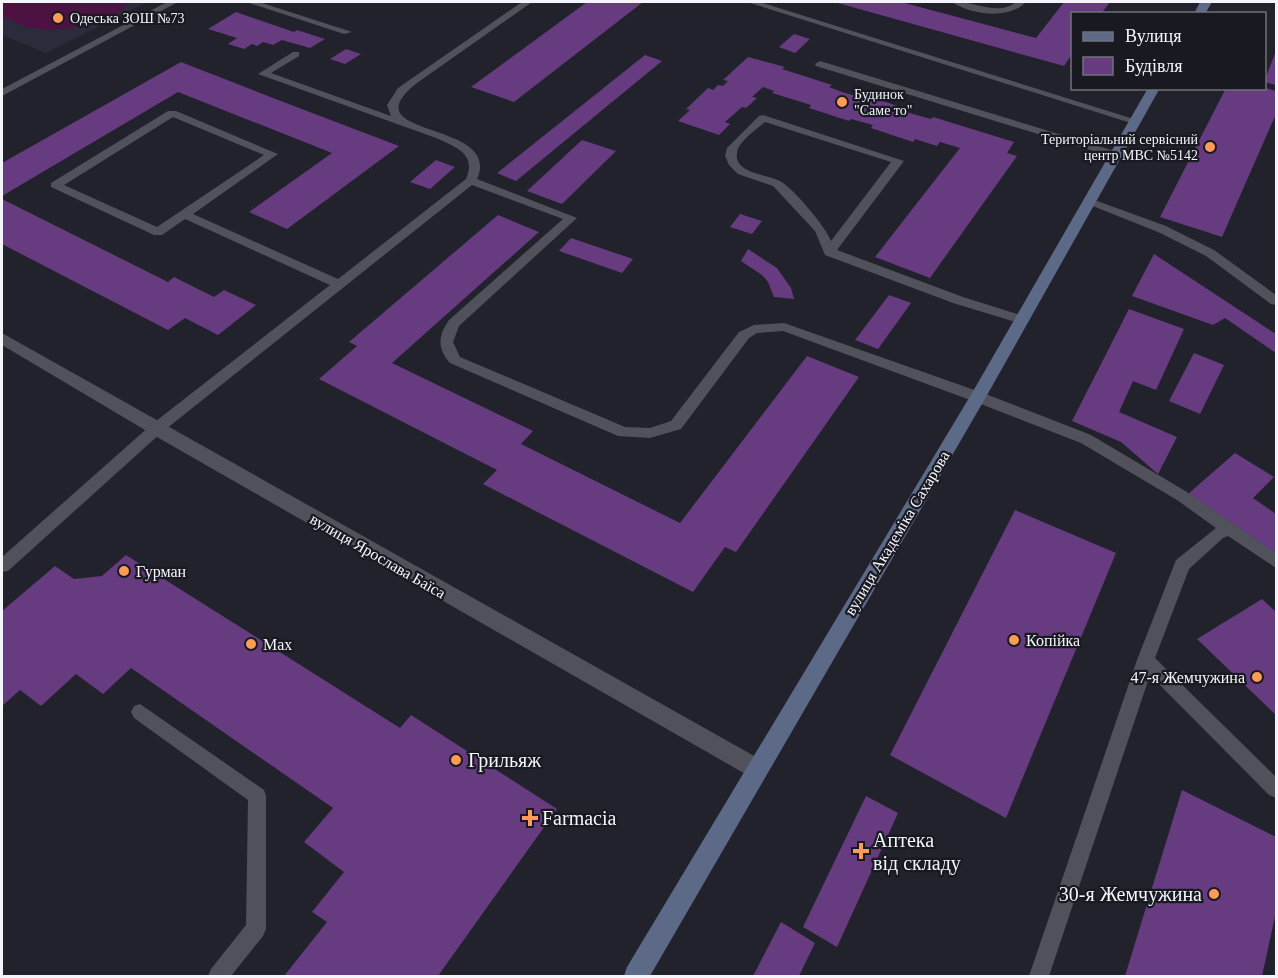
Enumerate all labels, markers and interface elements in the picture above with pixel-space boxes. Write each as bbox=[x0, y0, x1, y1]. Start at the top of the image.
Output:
marker: Одеська ЗОШ №73 bbox=[51, 11, 65, 25]
place label: Одеська ЗОШ №73 bbox=[70, 11, 185, 26]
legend bbox=[1071, 12, 1266, 90]
text: Вулиця bbox=[1125, 26, 1182, 46]
text: Будівля bbox=[1125, 56, 1182, 76]
place label: Будинок "Саме то" bbox=[854, 87, 913, 118]
marker: Будинок "Саме то" bbox=[835, 95, 849, 109]
place label: Територіальний сервісний центр МВС №5142 bbox=[1041, 132, 1198, 163]
marker: Територіальний сервісний центр МВС №5142 bbox=[1203, 140, 1217, 154]
street label: вулиця Академіка Сахарова bbox=[841, 448, 954, 619]
street label: вулиця Ярослава Баїса bbox=[307, 510, 449, 603]
place label: Гурман bbox=[136, 563, 187, 581]
marker: Гурман bbox=[117, 564, 131, 578]
place label: Копійка bbox=[1026, 632, 1080, 649]
marker: Копійка bbox=[1007, 633, 1021, 647]
place label: Max bbox=[263, 636, 292, 653]
marker: Max bbox=[244, 637, 258, 651]
place label: 47-я Жемчужина bbox=[1130, 669, 1245, 687]
marker: 47-я Жемчужина bbox=[1250, 670, 1264, 684]
place label: Грильяж bbox=[468, 749, 541, 772]
marker: Грильяж bbox=[449, 753, 463, 767]
place label: Farmacia bbox=[542, 807, 617, 829]
marker: Farmacia bbox=[523, 811, 537, 825]
place label: Аптека від складу bbox=[873, 829, 961, 875]
marker: Аптека від складу bbox=[854, 844, 868, 858]
place label: 30-я Жемчужина bbox=[1059, 883, 1202, 906]
marker: 30-я Жемчужина bbox=[1207, 887, 1221, 901]

